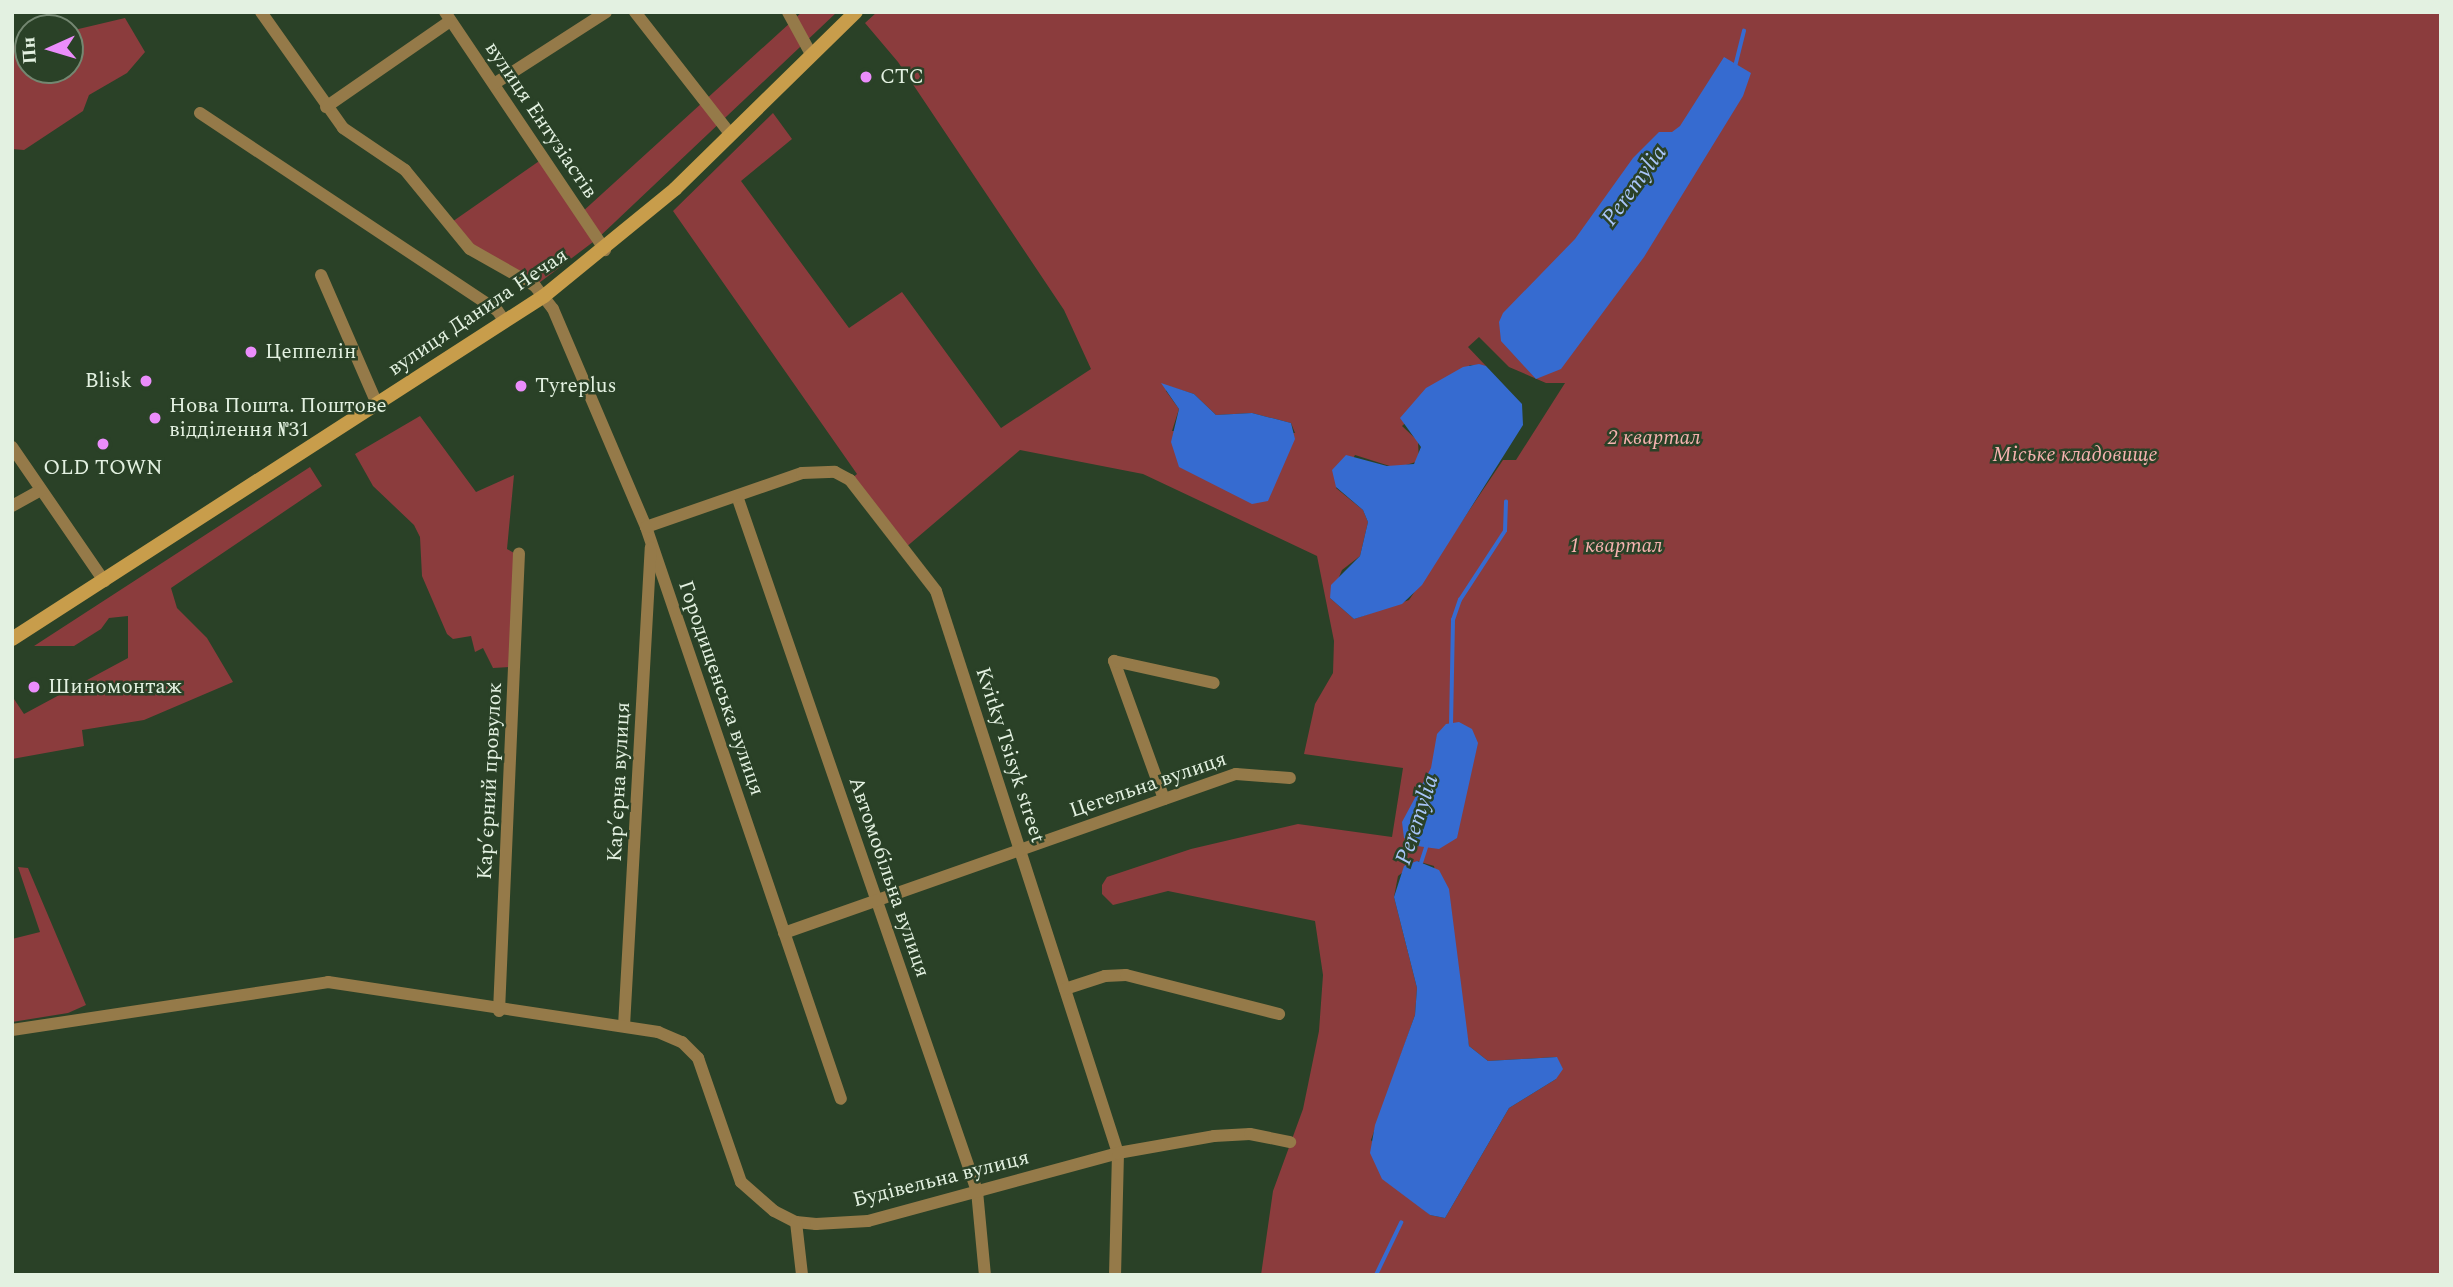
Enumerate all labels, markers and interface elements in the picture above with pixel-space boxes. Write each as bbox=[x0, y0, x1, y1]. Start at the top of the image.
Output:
north arrow bbox=[14, 14, 84, 84]
text: Пн bbox=[14, 36, 45, 65]
street label: вулиця Ентузіастів bbox=[479, 37, 603, 203]
place label: СТС bbox=[880, 64, 924, 90]
marker: СТС bbox=[858, 69, 874, 85]
water label: Peremylia bbox=[1596, 140, 1674, 232]
street label: вулиця Данила Нечая bbox=[384, 243, 572, 381]
place label: Цеппелін bbox=[265, 339, 357, 365]
marker: Цеппелін bbox=[243, 344, 259, 360]
place label: Blisk bbox=[85, 368, 132, 394]
marker: Blisk bbox=[138, 373, 154, 389]
place label: Tyreplus bbox=[535, 373, 617, 399]
marker: Tyreplus bbox=[513, 378, 529, 394]
place label: Нова Пошта. Поштове відділення №31 bbox=[169, 393, 387, 443]
marker: Нова Пошта. Поштове відділення №31 bbox=[147, 410, 163, 426]
park label: 2 квартал bbox=[1608, 425, 1700, 451]
marker: OLD TOWN bbox=[95, 436, 111, 452]
park label: Міське кладовище bbox=[1992, 442, 2158, 468]
place label: OLD TOWN bbox=[43, 455, 163, 481]
park label: 1 квартал bbox=[1570, 533, 1662, 559]
street label: Городищенська вулиця bbox=[672, 577, 770, 799]
street label: Kvitky Tsisyk street bbox=[970, 664, 1050, 846]
place label: Шиномонтаж bbox=[48, 674, 182, 700]
marker: Шиномонтаж bbox=[26, 679, 42, 695]
street label: Карʼєрний провулок bbox=[472, 682, 508, 880]
street label: Карʼєрна вулиця bbox=[602, 701, 636, 863]
street label: Цегельна вулиця bbox=[1066, 746, 1230, 824]
water label: Peremylia bbox=[1391, 771, 1445, 869]
street label: Автомобільна вулиця bbox=[843, 774, 935, 980]
street label: Будівельна вулиця bbox=[850, 1145, 1032, 1213]

